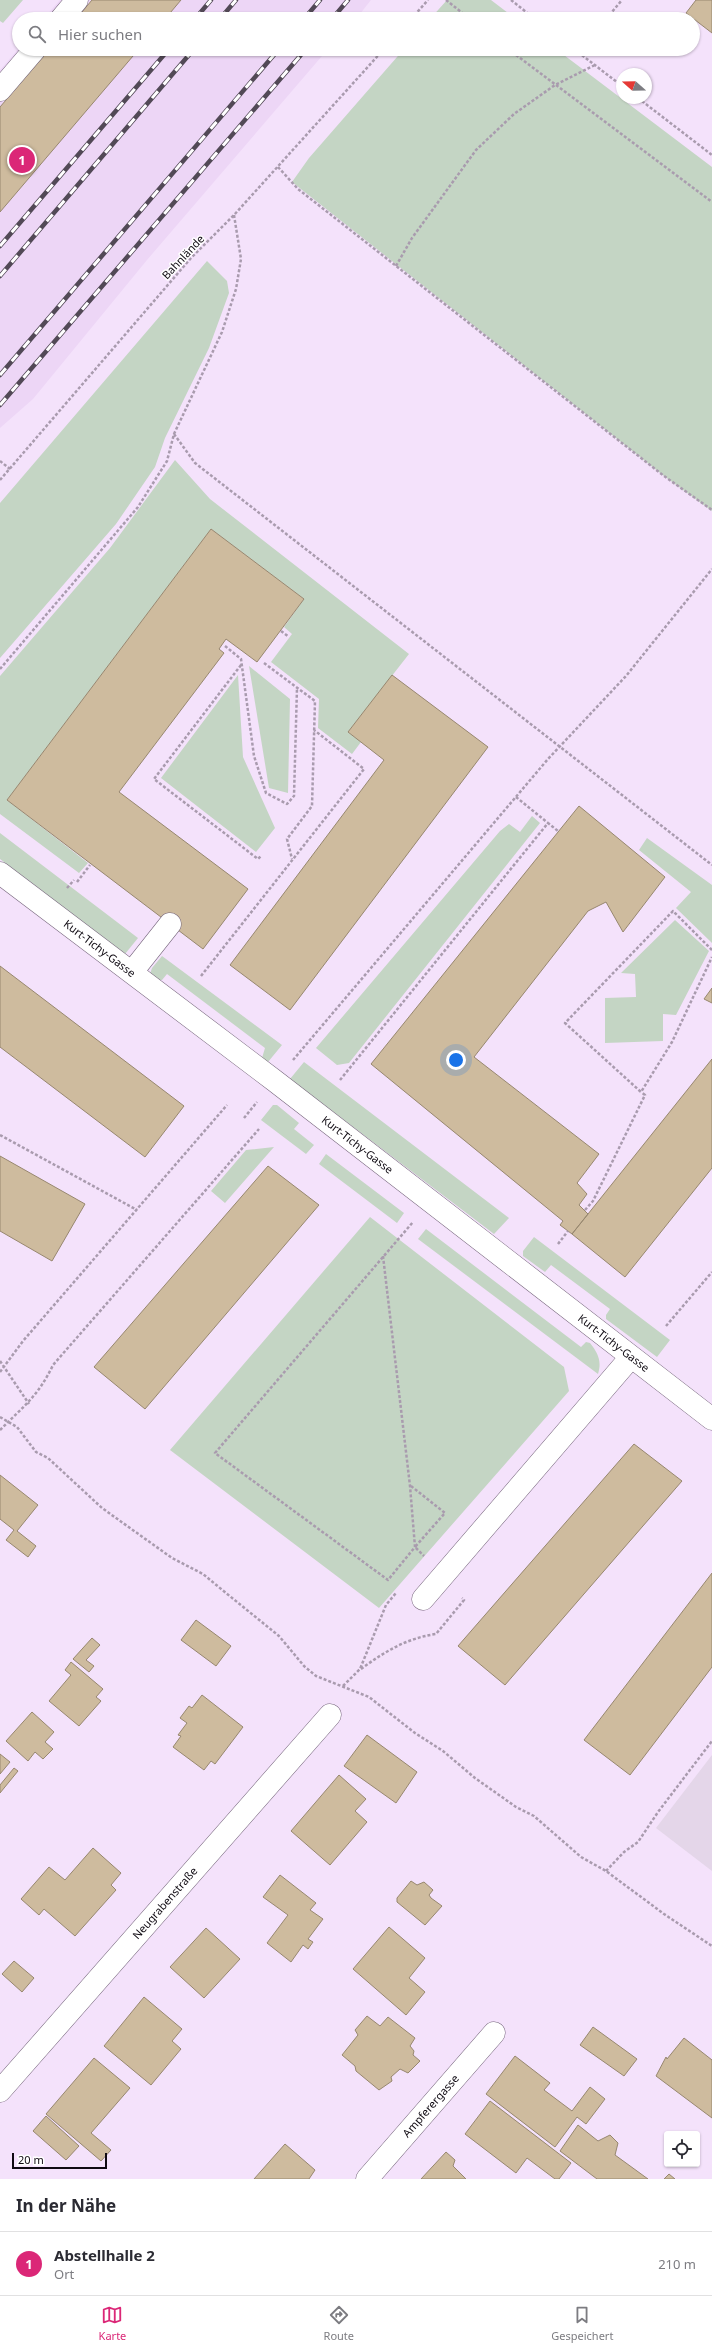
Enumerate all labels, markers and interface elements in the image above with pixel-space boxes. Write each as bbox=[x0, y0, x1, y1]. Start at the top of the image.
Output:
search box bbox=[12, 12, 700, 56]
icon: search bbox=[26, 23, 48, 45]
text: Hier suchen bbox=[58, 24, 142, 44]
north arrow bbox=[616, 68, 652, 104]
pin: 1 bbox=[9, 145, 35, 175]
street label: Bahnlände bbox=[158, 231, 207, 282]
street label: Kurt-Tichy-Gasse bbox=[61, 916, 139, 980]
your location bbox=[446, 1050, 466, 1070]
street label: Kurt-Tichy-Gasse bbox=[319, 1112, 397, 1177]
street label: Kurt-Tichy-Gasse bbox=[575, 1310, 653, 1375]
street label: Neugrabenstraße bbox=[129, 1863, 200, 1942]
street label: Ampferergasse bbox=[399, 2071, 462, 2140]
map controls bbox=[664, 2131, 700, 2167]
button: locate bbox=[664, 2131, 700, 2167]
scale bar bbox=[12, 2151, 107, 2170]
text: 20 m bbox=[18, 2152, 44, 2167]
text: In der Nähe bbox=[16, 2194, 116, 2217]
text: Abstellhalle 2 bbox=[54, 2245, 155, 2265]
text: 1 bbox=[25, 2255, 33, 2273]
text: 210 m bbox=[658, 2255, 696, 2273]
text: Ort bbox=[54, 2265, 74, 2283]
tab: Karte bbox=[99, 2304, 126, 2343]
tab: Route bbox=[324, 2304, 354, 2343]
tab: Gespeichert bbox=[551, 2304, 613, 2343]

